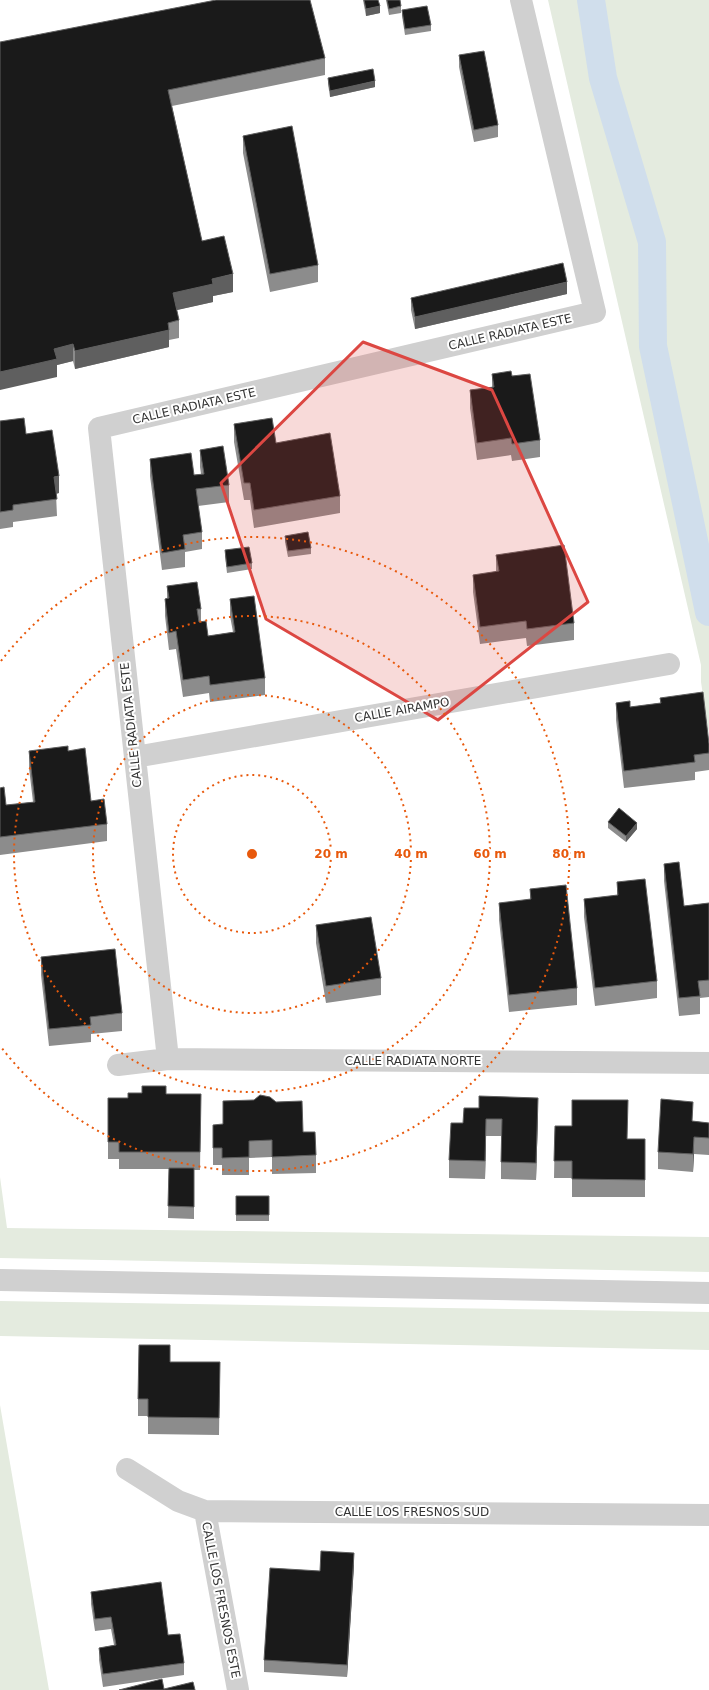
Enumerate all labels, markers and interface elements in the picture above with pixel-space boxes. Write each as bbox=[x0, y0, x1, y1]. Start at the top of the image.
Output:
street label: CALLE RADIATA ESTE bbox=[447, 311, 573, 353]
street label: CALLE RADIATA ESTE bbox=[131, 385, 257, 427]
street label: CALLE RADIATA ESTE bbox=[117, 662, 145, 788]
street label: CALLE AIRAMPO bbox=[353, 695, 451, 725]
centre of rings bbox=[245, 847, 259, 861]
text: 20 m bbox=[314, 847, 348, 861]
text: 40 m bbox=[394, 847, 428, 861]
text: 60 m bbox=[473, 847, 507, 861]
text: 80 m bbox=[552, 847, 586, 861]
street label: CALLE RADIATA NORTE bbox=[345, 1054, 481, 1068]
street label: CALLE LOS FRESNOS SUD bbox=[335, 1505, 489, 1519]
street label: CALLE LOS FRESNOS ESTE bbox=[199, 1521, 243, 1679]

